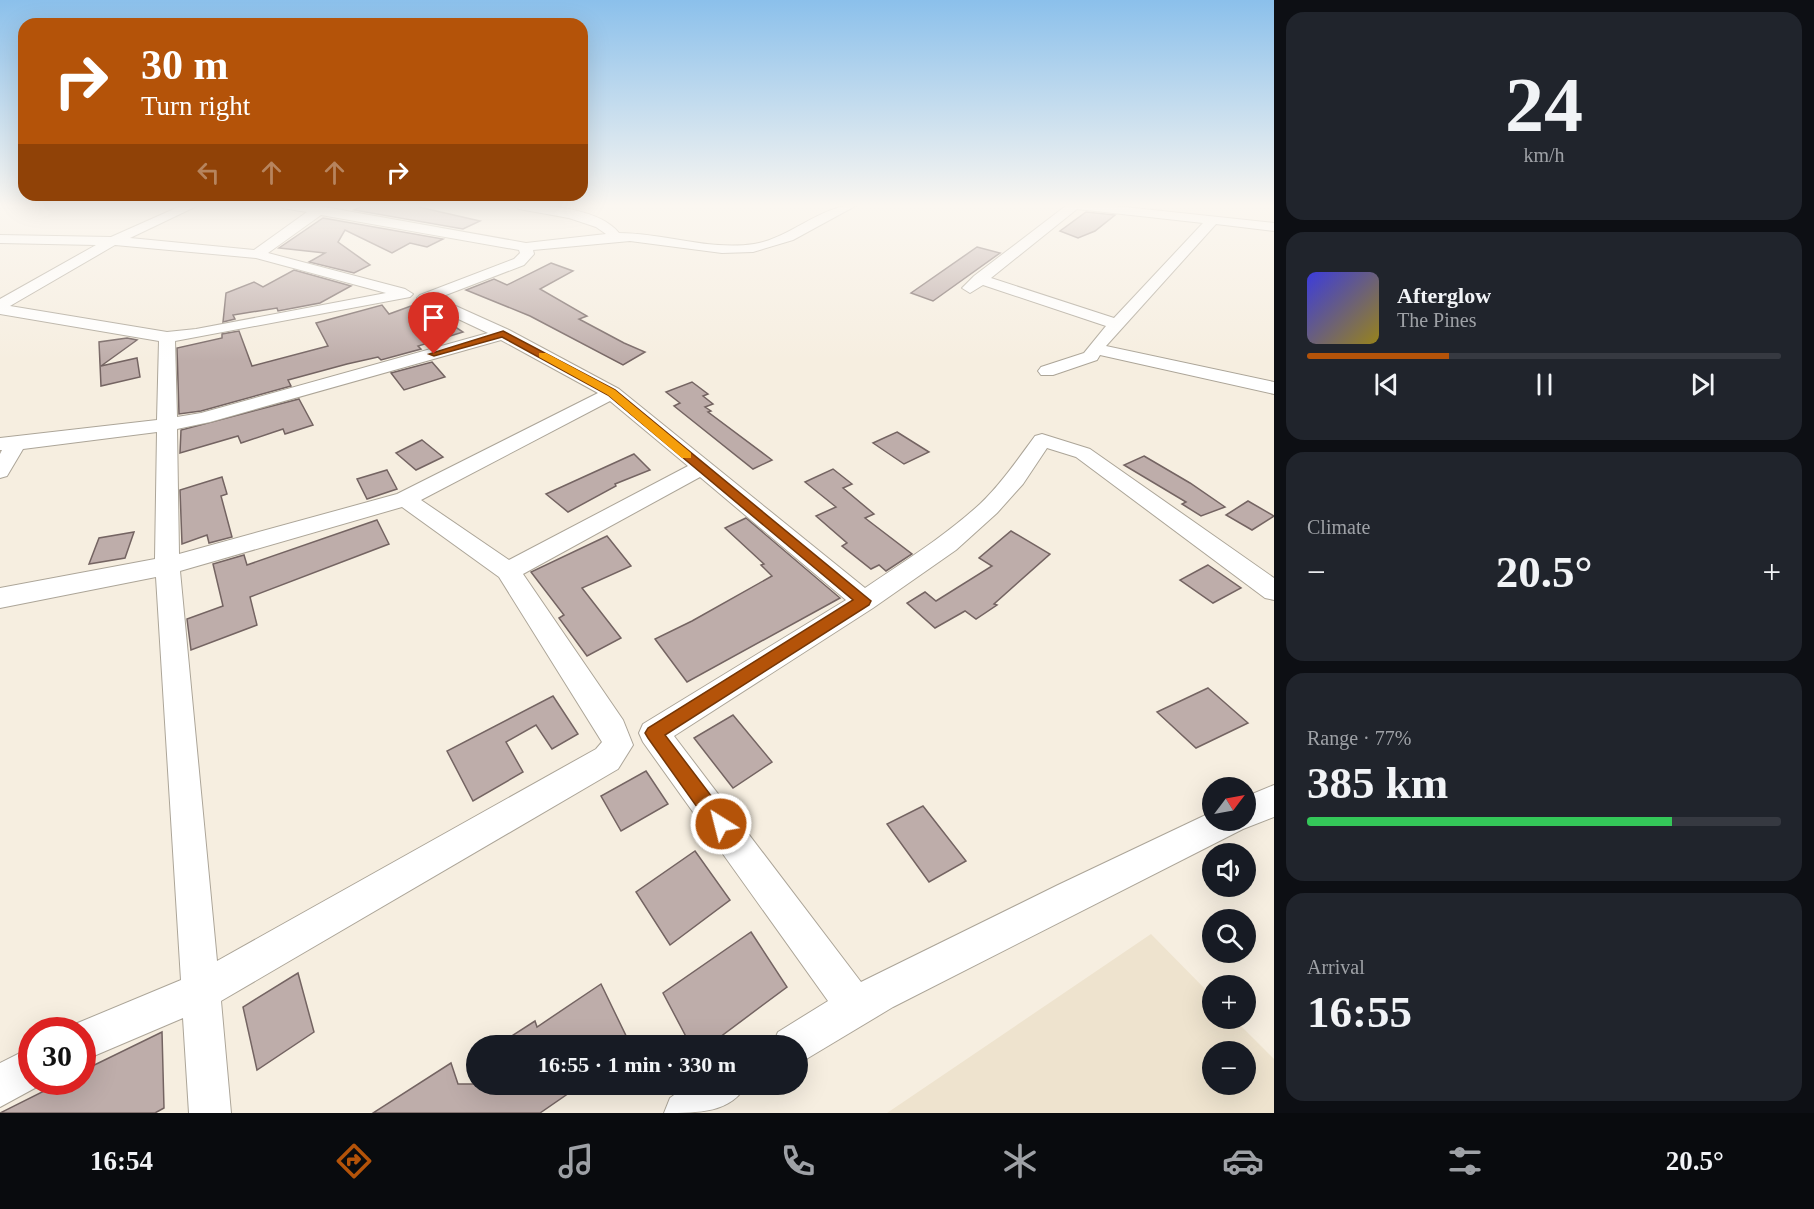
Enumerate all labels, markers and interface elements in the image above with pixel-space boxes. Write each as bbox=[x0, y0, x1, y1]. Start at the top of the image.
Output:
icon: right bbox=[42, 42, 120, 120]
text: 30 m bbox=[141, 42, 229, 88]
text: 24 bbox=[1505, 61, 1583, 148]
text: Turn right bbox=[141, 91, 250, 121]
text: km/h bbox=[1523, 144, 1565, 166]
icon: left bbox=[192, 156, 225, 189]
icon: ahead bbox=[255, 156, 288, 189]
icon: ahead bbox=[318, 156, 351, 189]
icon: right bbox=[381, 156, 414, 189]
text: Afterglow bbox=[1397, 283, 1491, 308]
pin bbox=[408, 292, 459, 354]
icon: arrive bbox=[417, 301, 450, 334]
text: The Pines bbox=[1397, 309, 1476, 331]
icon: previous bbox=[1370, 368, 1403, 401]
icon: pause bbox=[1528, 368, 1561, 401]
icon: next bbox=[1686, 368, 1719, 401]
text: Climate bbox=[1307, 516, 1370, 538]
text: 20.5° bbox=[1496, 547, 1592, 597]
text: − bbox=[1307, 554, 1326, 590]
text: + bbox=[1762, 554, 1781, 590]
text: Range · 77% bbox=[1307, 727, 1411, 749]
text: 385 km bbox=[1307, 758, 1448, 808]
north arrow bbox=[1202, 777, 1256, 831]
map controls bbox=[1202, 777, 1256, 1095]
position arrow bbox=[689, 792, 753, 856]
button: sound bbox=[1202, 843, 1256, 897]
button: search bbox=[1202, 909, 1256, 963]
text: Arrival bbox=[1307, 956, 1365, 978]
button: + bbox=[1202, 975, 1256, 1029]
text: 16:55 bbox=[1307, 987, 1412, 1037]
speed limit sign: 30 bbox=[18, 1017, 96, 1095]
button: − bbox=[1202, 1041, 1256, 1095]
text: 16:55 · 1 min · 330 m bbox=[538, 1052, 736, 1077]
icon: directions bbox=[333, 1140, 375, 1182]
icon: music bbox=[555, 1140, 597, 1182]
icon: phone bbox=[777, 1140, 819, 1182]
icon: climate bbox=[999, 1140, 1041, 1182]
icon: car bbox=[1222, 1140, 1264, 1182]
icon: filters bbox=[1444, 1140, 1486, 1182]
text: 16:54 bbox=[90, 1146, 153, 1176]
text: 20.5° bbox=[1666, 1146, 1724, 1176]

